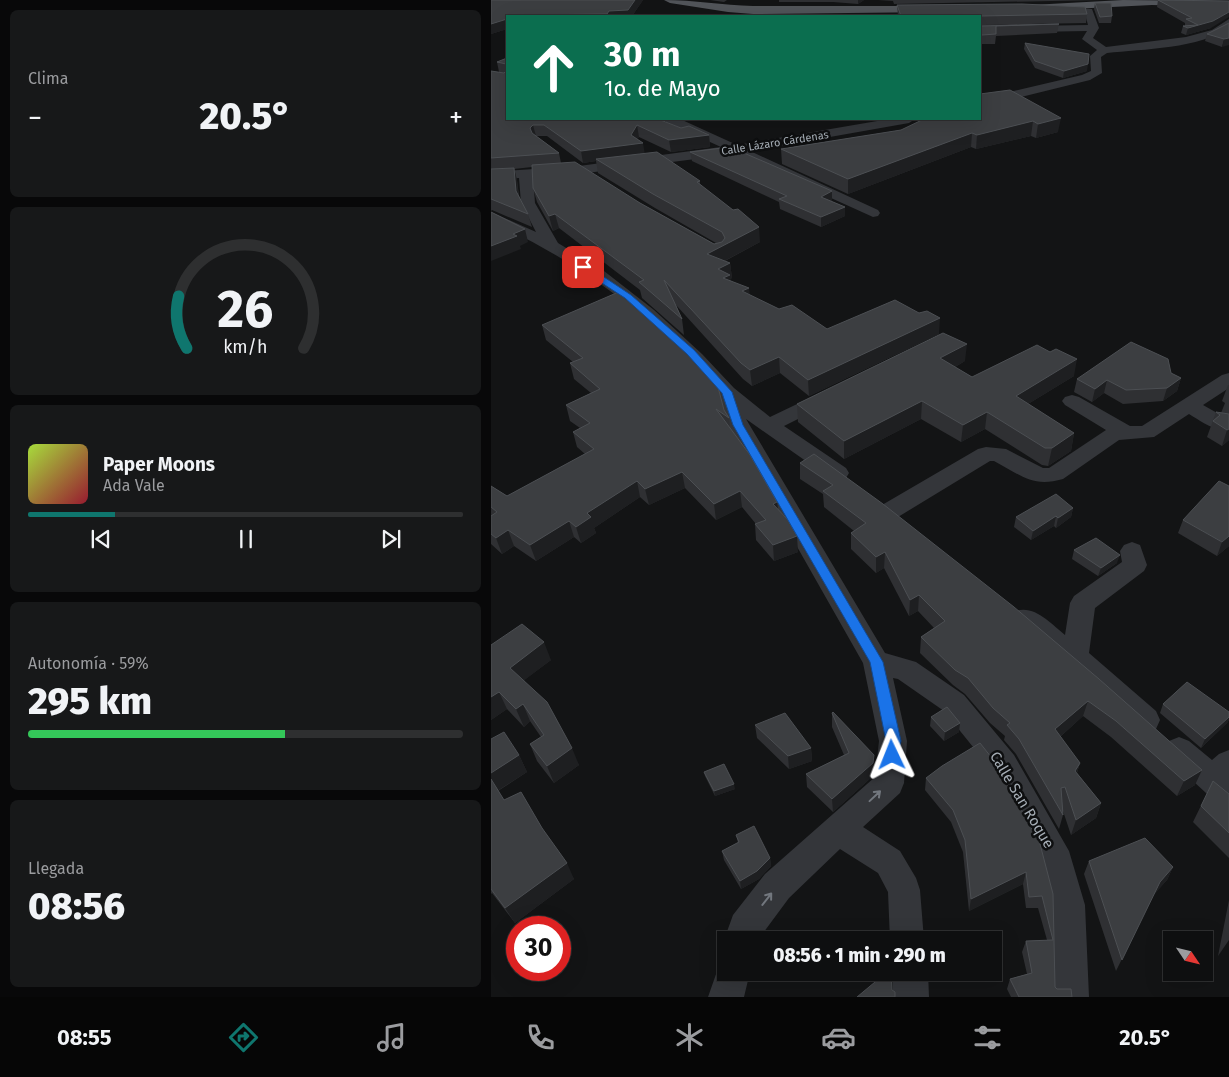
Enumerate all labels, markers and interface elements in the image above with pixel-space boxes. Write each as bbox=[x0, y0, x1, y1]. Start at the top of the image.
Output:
text: 30 m bbox=[604, 33, 681, 75]
icon: ahead bbox=[521, 35, 586, 100]
text: Clima bbox=[28, 69, 68, 88]
text: 1o. de Mayo bbox=[604, 75, 721, 102]
text: 20.5° bbox=[199, 93, 292, 139]
text: − bbox=[28, 101, 42, 134]
text: + bbox=[449, 101, 463, 134]
street label: Calle Lázaro Cárdenas bbox=[720, 128, 830, 158]
pin bbox=[562, 246, 604, 288]
icon: arrive bbox=[569, 253, 597, 281]
text: 26 bbox=[217, 278, 274, 341]
text: km/h bbox=[223, 336, 268, 358]
text: Paper Moons bbox=[103, 453, 215, 476]
text: Ada Vale bbox=[103, 476, 165, 495]
icon: previous bbox=[87, 525, 115, 553]
icon: pause bbox=[232, 525, 260, 553]
icon: next bbox=[377, 525, 405, 553]
text: Autonomía · 59% bbox=[28, 654, 149, 673]
text: 295 km bbox=[28, 678, 152, 724]
position arrow bbox=[865, 728, 917, 780]
street label: Calle San Roque bbox=[986, 748, 1058, 852]
one-way arrow bbox=[868, 790, 881, 802]
text: Llegada bbox=[28, 859, 84, 878]
text: 08:56 bbox=[28, 883, 125, 929]
one-way arrow bbox=[761, 893, 772, 906]
speed limit sign: 30 bbox=[506, 916, 571, 981]
north arrow bbox=[1163, 931, 1213, 981]
map controls bbox=[1163, 931, 1213, 981]
text: 08:56 · 1 min · 290 m bbox=[773, 944, 946, 967]
icon: directions bbox=[226, 1020, 261, 1055]
icon: music bbox=[374, 1020, 409, 1055]
icon: phone bbox=[523, 1020, 558, 1055]
icon: climate bbox=[672, 1020, 707, 1055]
icon: car bbox=[821, 1020, 856, 1055]
icon: filters bbox=[970, 1020, 1005, 1055]
text: 08:55 bbox=[57, 1024, 112, 1051]
text: 20.5° bbox=[1119, 1024, 1172, 1051]

